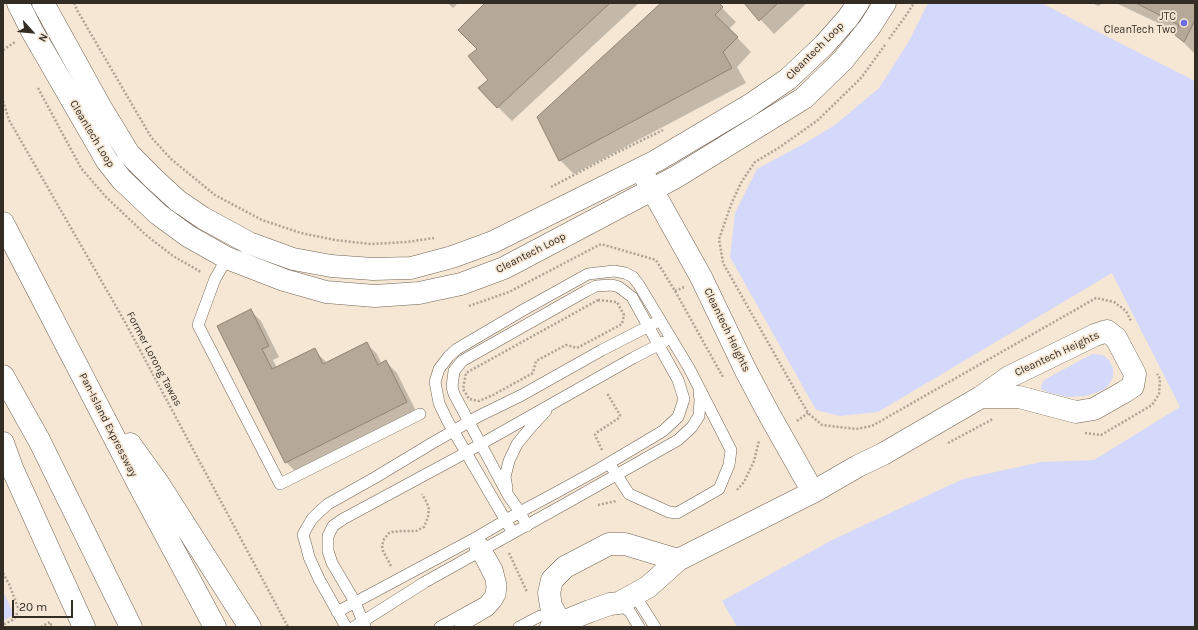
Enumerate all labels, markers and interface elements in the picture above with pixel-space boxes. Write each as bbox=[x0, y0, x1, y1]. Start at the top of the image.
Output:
place label: JTC CleanTech Two bbox=[1104, 10, 1176, 36]
north arrow bbox=[12, 12, 52, 52]
marker: JTC CleanTech Two bbox=[1179, 18, 1189, 28]
street label: Cleantech Loop bbox=[783, 19, 847, 83]
text: N bbox=[36, 31, 51, 44]
street label: Cleantech Loop bbox=[67, 98, 117, 170]
street label: Cleantech Loop bbox=[494, 230, 568, 276]
street label: Cleantech Heights bbox=[701, 286, 753, 374]
street label: Former Lorong Tawas bbox=[124, 310, 184, 408]
street label: Cleantech Heights bbox=[1013, 329, 1101, 379]
street label: Pan-Island Expressway bbox=[76, 371, 140, 479]
scale bar bbox=[14, 592, 75, 618]
text: 20 m bbox=[19, 600, 47, 614]

